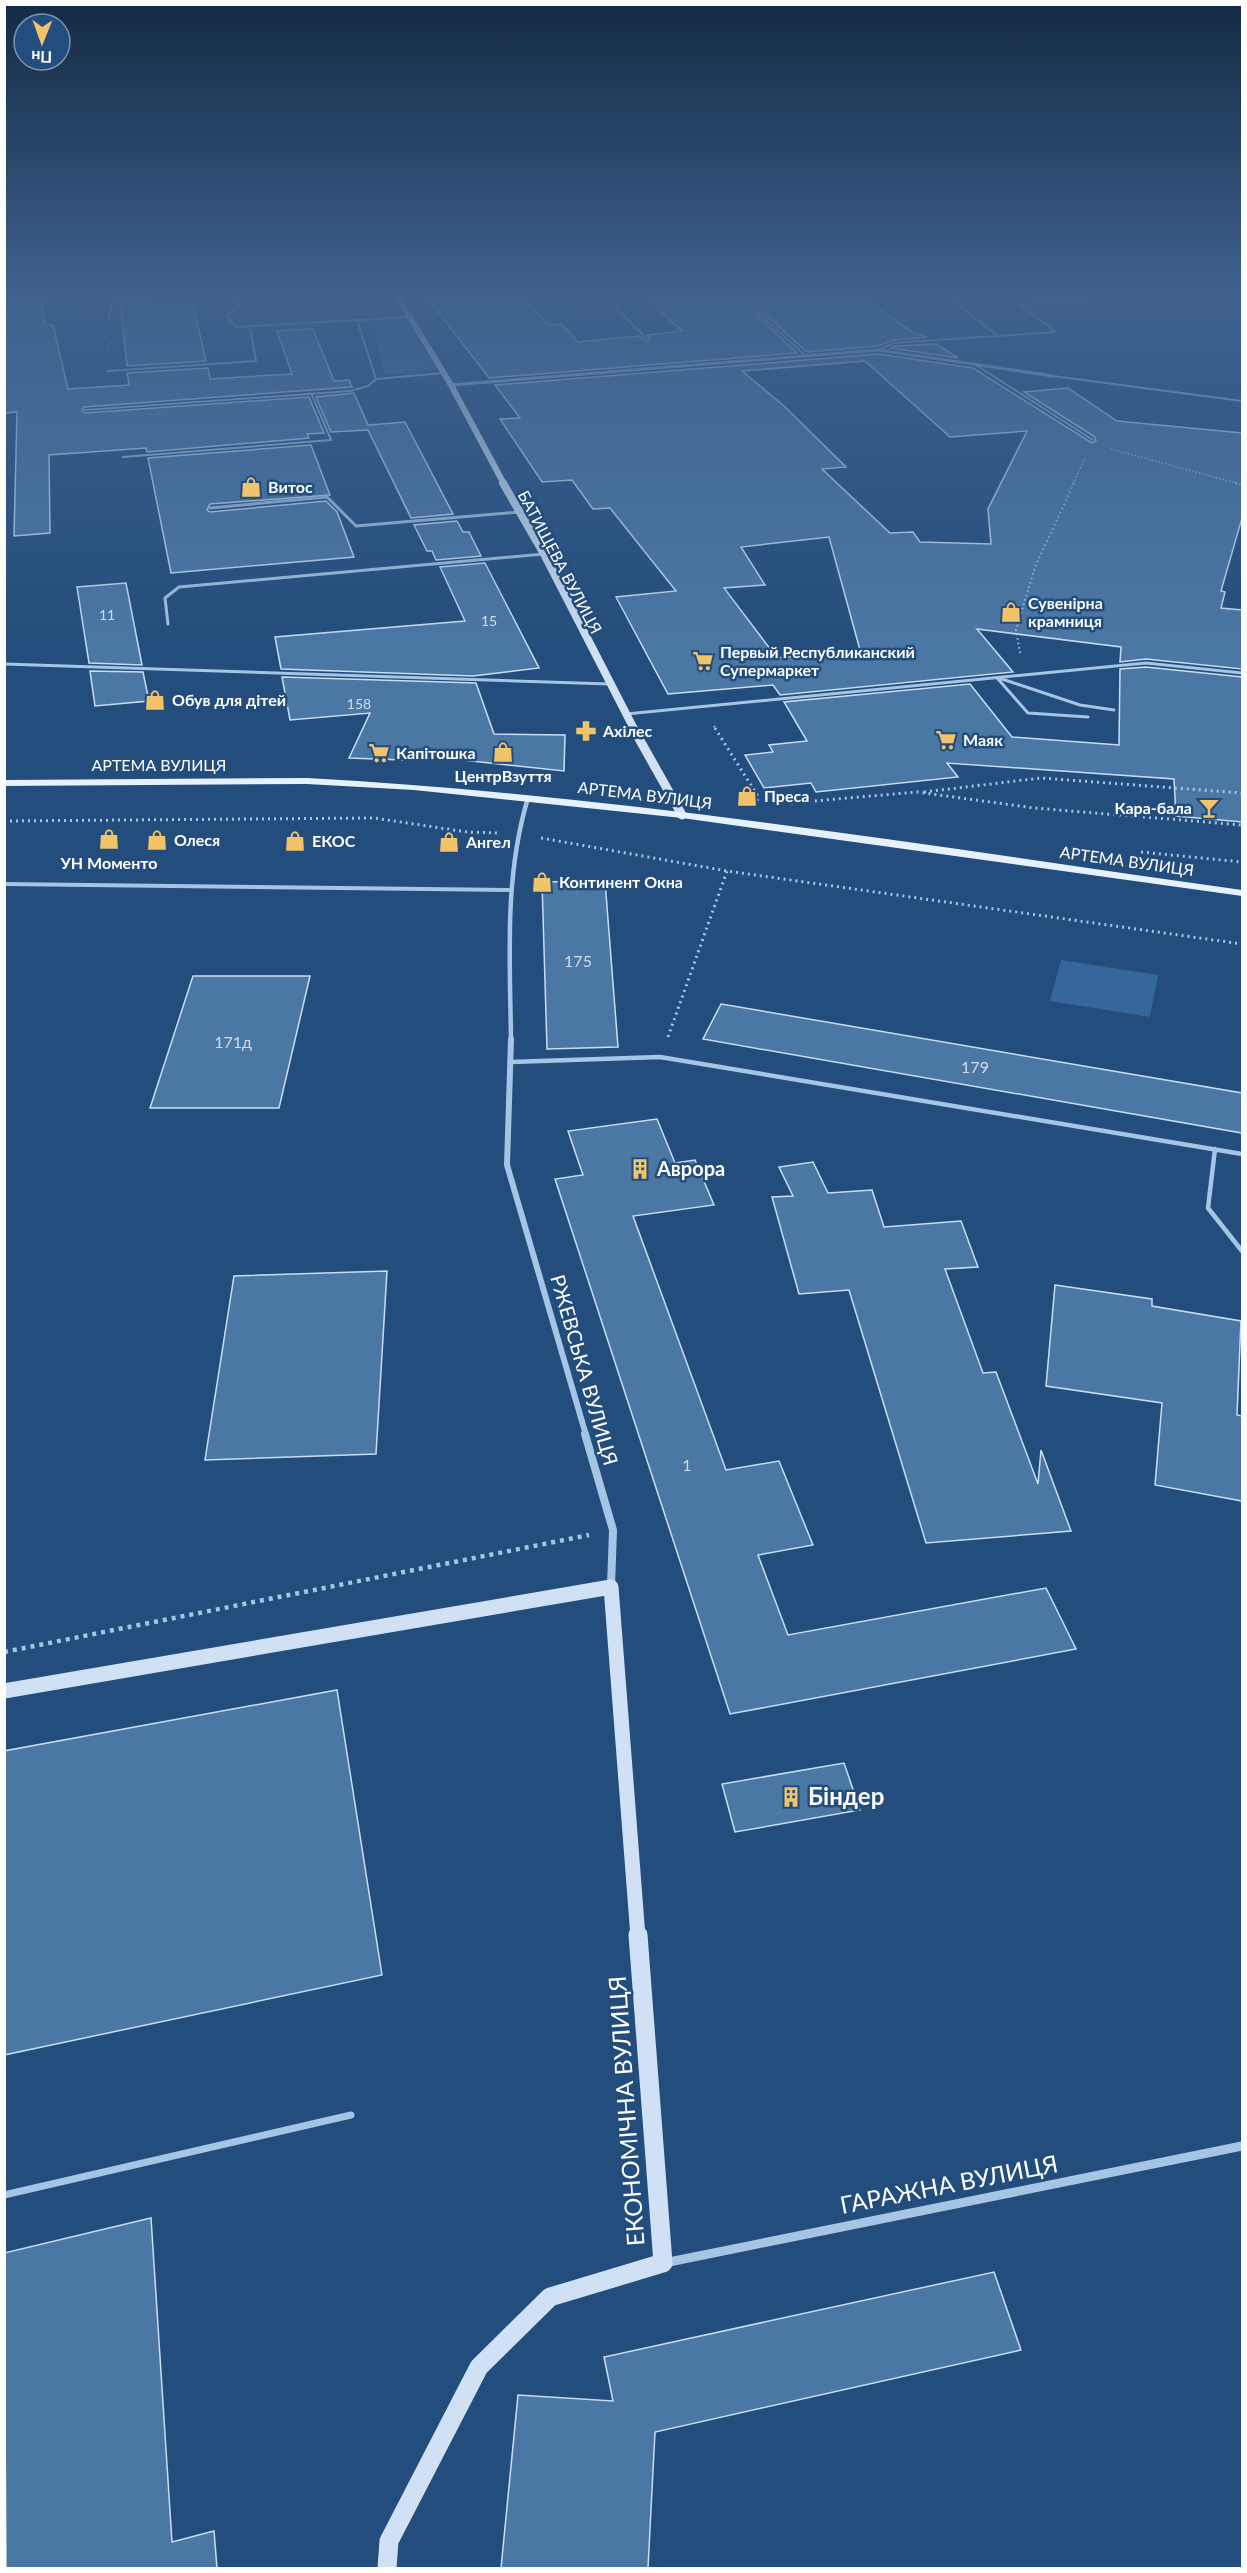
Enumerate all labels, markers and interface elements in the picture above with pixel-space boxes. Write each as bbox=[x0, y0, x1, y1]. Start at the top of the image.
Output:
north arrow bbox=[12, 12, 72, 72]
text: Пн bbox=[31, 48, 52, 67]
shop icon: Витос bbox=[239, 475, 263, 499]
place label: Витос bbox=[268, 477, 313, 496]
street label: БАТИЩЕВА ВУЛИЦЯ bbox=[515, 487, 606, 637]
place label: Сувенірна крамниця bbox=[1028, 593, 1103, 630]
shop icon: Сувенірна крамниця bbox=[999, 600, 1023, 624]
house number: 11 bbox=[99, 606, 115, 623]
house number: 15 bbox=[481, 612, 497, 629]
place label: Первый Республиканский Супермаркет bbox=[720, 642, 915, 679]
supermarket icon: Первый Республиканский Супермаркет bbox=[691, 649, 715, 673]
shop icon: Обув для дітей bbox=[143, 688, 167, 712]
place label: Обув для дітей bbox=[172, 690, 286, 709]
house number: 158 bbox=[347, 695, 371, 712]
pharmacy icon: Ахілес bbox=[574, 719, 598, 743]
place label: Ахілес bbox=[602, 721, 653, 740]
supermarket icon: Маяк bbox=[934, 728, 958, 752]
place label: Маяк bbox=[963, 730, 1003, 749]
shop icon: ЦентрВзуття bbox=[491, 740, 515, 764]
supermarket icon: Капітошка bbox=[367, 741, 391, 765]
place label: Капітошка bbox=[396, 743, 476, 762]
street label: АРТЕМА ВУЛИЦЯ bbox=[92, 755, 226, 774]
place label: ЦентрВзуття bbox=[454, 766, 552, 785]
street label: АРТЕМА ВУЛИЦЯ bbox=[577, 777, 713, 812]
shop icon: Преса bbox=[735, 784, 759, 808]
place label: Преса bbox=[764, 786, 809, 805]
bar icon: Кара-бала bbox=[1197, 796, 1221, 820]
place label: Кара-бала bbox=[1114, 798, 1192, 817]
shop icon: УН Моменто bbox=[97, 827, 121, 851]
shop icon: Олеся bbox=[145, 828, 169, 852]
shop icon: ЕКОС bbox=[283, 829, 307, 853]
place label: Олеся bbox=[174, 830, 220, 849]
shop icon: Ангел bbox=[437, 830, 461, 854]
place label: ЕКОС bbox=[312, 831, 356, 850]
place label: Ангел bbox=[465, 832, 511, 851]
street label: АРТЕМА ВУЛИЦЯ bbox=[1059, 842, 1195, 879]
place label: УН Моменто bbox=[60, 853, 157, 872]
shop icon: Континент Окна bbox=[530, 870, 554, 894]
place label: Континент Окна bbox=[559, 872, 683, 891]
house number: 175 bbox=[564, 951, 592, 970]
house number: 171д bbox=[214, 1032, 252, 1051]
house number: 179 bbox=[961, 1057, 989, 1076]
place label: Аврора bbox=[656, 1156, 725, 1180]
building icon: Аврора bbox=[628, 1157, 652, 1181]
street label: РЖЕВСЬКА ВУЛИЦЯ bbox=[546, 1272, 624, 1468]
house number: 1 bbox=[682, 1455, 692, 1474]
place label: Біндер bbox=[808, 1781, 884, 1810]
building icon: Біндер bbox=[779, 1785, 803, 1809]
street label: ЕКОНОМІЧНА ВУЛИЦЯ bbox=[602, 1975, 649, 2247]
street label: ГАРАЖНА ВУЛИЦЯ bbox=[837, 2148, 1060, 2219]

